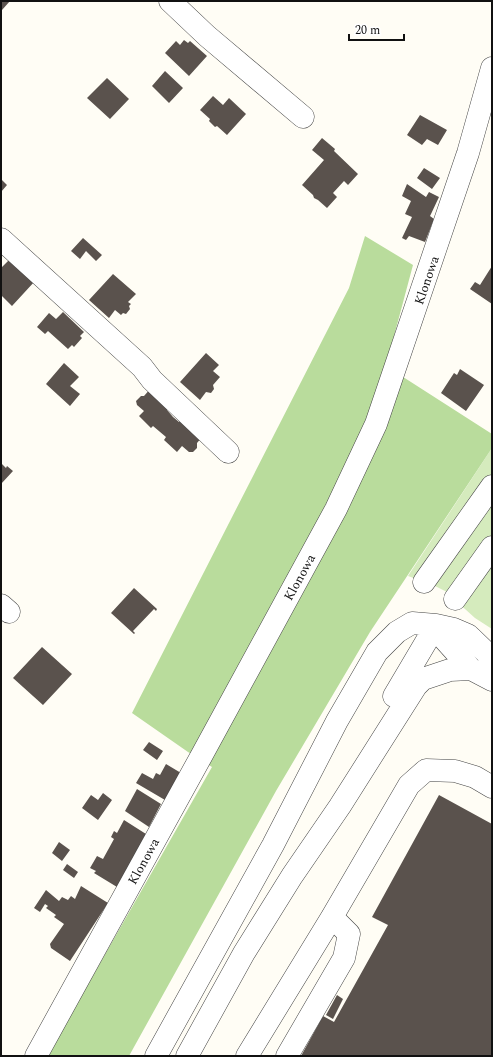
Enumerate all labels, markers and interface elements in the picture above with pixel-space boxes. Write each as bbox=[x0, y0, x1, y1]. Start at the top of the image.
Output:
scale bar bbox=[349, 16, 404, 42]
text: 20 m bbox=[355, 21, 380, 40]
street label: Klonowa bbox=[409, 253, 445, 308]
street label: Klonowa bbox=[279, 550, 321, 604]
street label: Klonowa bbox=[123, 834, 165, 888]

